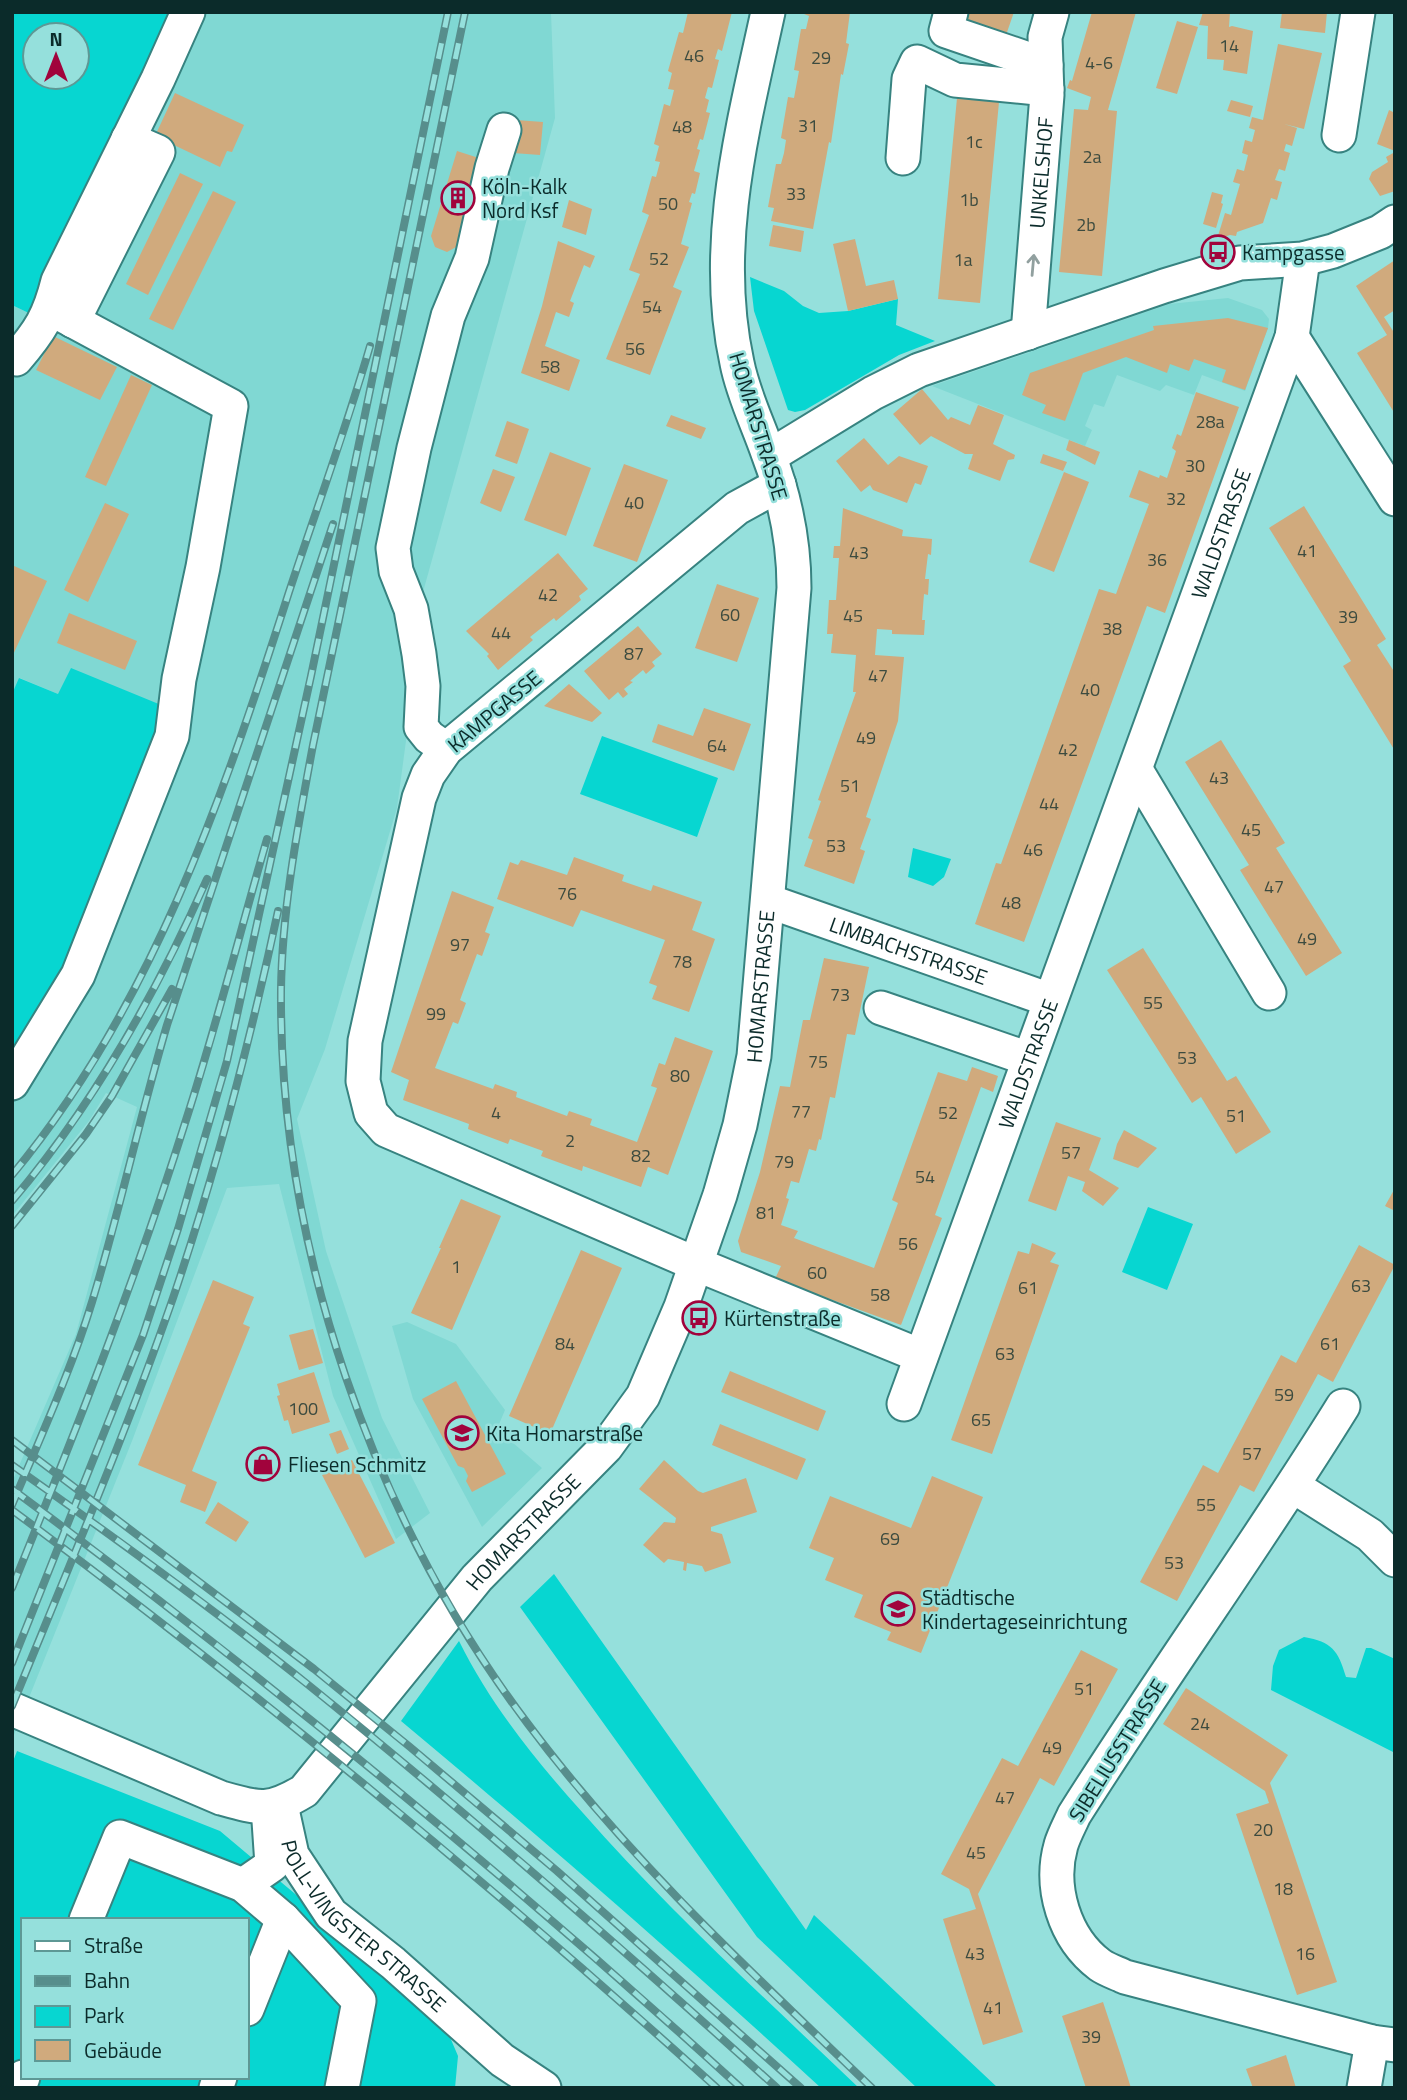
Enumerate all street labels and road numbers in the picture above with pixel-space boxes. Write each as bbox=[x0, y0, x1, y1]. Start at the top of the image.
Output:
street label: UNKELSHOF bbox=[1020, 115, 1061, 230]
street label: HOMARSTRASSE bbox=[721, 348, 797, 504]
street label: WALDSTRASSE bbox=[1182, 464, 1259, 603]
street label: KAMPGASSE bbox=[440, 662, 548, 760]
street label: LIMBACHSTRASSE bbox=[825, 908, 992, 993]
street label: HOMARSTRASSE bbox=[737, 909, 782, 1064]
street label: WALDSTRASSE bbox=[989, 994, 1066, 1133]
street label: HOMARSTRASSE bbox=[457, 1466, 588, 1597]
street label: SIBELIUSSTRASSE bbox=[1060, 1672, 1174, 1828]
street label: POLL-VINGSTER STRASSE bbox=[273, 1837, 454, 2019]

